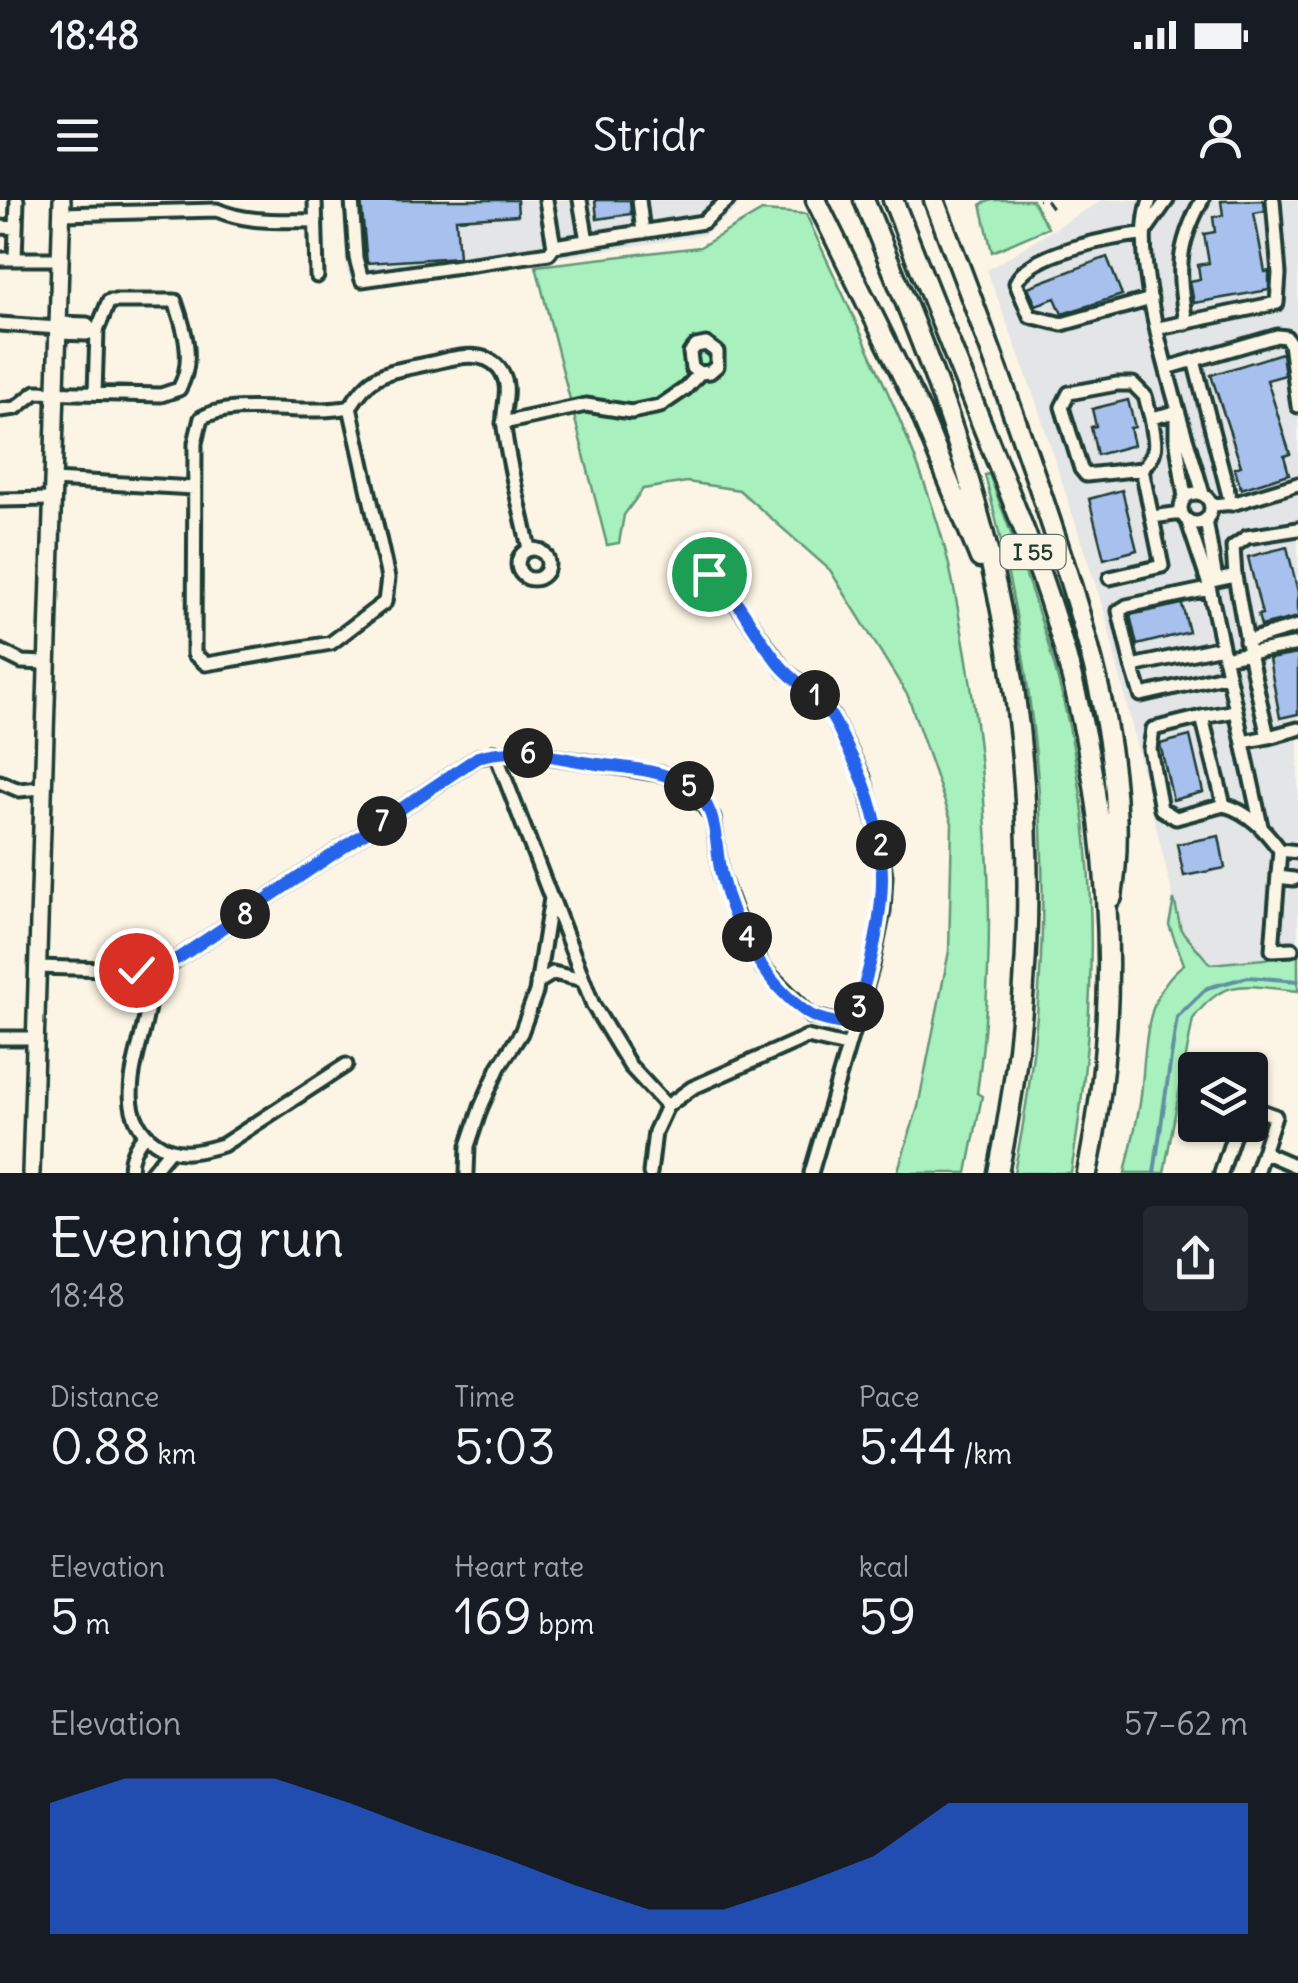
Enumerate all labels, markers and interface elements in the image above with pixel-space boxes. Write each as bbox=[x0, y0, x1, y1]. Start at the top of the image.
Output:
text: 18:48 bbox=[50, 12, 139, 59]
text: Stridr bbox=[593, 107, 705, 163]
icon: menu bbox=[50, 108, 105, 163]
icon: person bbox=[1193, 108, 1248, 163]
pin bbox=[667, 532, 752, 617]
road number: I 55 bbox=[1000, 535, 1066, 569]
icon: arrive bbox=[682, 547, 737, 602]
pin: 1 bbox=[790, 670, 840, 720]
text: 1 bbox=[809, 677, 821, 713]
pin: 6 bbox=[503, 728, 553, 778]
text: 6 bbox=[520, 735, 536, 771]
pin: 5 bbox=[664, 761, 714, 811]
text: 5 bbox=[681, 768, 697, 804]
pin: 7 bbox=[357, 796, 407, 846]
text: 7 bbox=[375, 803, 389, 839]
pin: 2 bbox=[856, 820, 906, 870]
text: 2 bbox=[873, 827, 889, 863]
pin: 8 bbox=[220, 889, 270, 939]
text: 8 bbox=[237, 896, 253, 932]
pin: 4 bbox=[722, 912, 772, 962]
text: 4 bbox=[739, 919, 755, 955]
pin bbox=[94, 928, 179, 1013]
icon: check bbox=[109, 943, 164, 998]
pin: 3 bbox=[834, 982, 884, 1032]
text: 3 bbox=[851, 989, 867, 1025]
map controls bbox=[1178, 1052, 1268, 1142]
button: layers bbox=[1178, 1052, 1268, 1142]
text: Evening run bbox=[50, 1203, 344, 1272]
button: share bbox=[1143, 1206, 1248, 1311]
text: 18:48 bbox=[50, 1275, 125, 1316]
text: Distance bbox=[50, 1379, 159, 1415]
text: Time bbox=[454, 1379, 515, 1415]
text: Pace bbox=[859, 1379, 920, 1415]
text: 0.88 bbox=[50, 1415, 151, 1478]
text: 5:03 bbox=[454, 1415, 556, 1478]
text: 5:44 bbox=[859, 1415, 957, 1478]
text: km bbox=[151, 1436, 196, 1472]
text: /km bbox=[957, 1436, 1012, 1472]
text: Elevation bbox=[50, 1549, 165, 1585]
text: Heart rate bbox=[454, 1549, 584, 1585]
text: kcal bbox=[859, 1549, 909, 1585]
text: 5 bbox=[50, 1585, 79, 1648]
text: 169 bbox=[454, 1585, 532, 1648]
text: 59 bbox=[859, 1585, 916, 1648]
text: m bbox=[79, 1606, 110, 1642]
text: bpm bbox=[532, 1606, 594, 1642]
text: Elevation bbox=[50, 1703, 181, 1744]
text: 57–62 m bbox=[1124, 1703, 1248, 1744]

